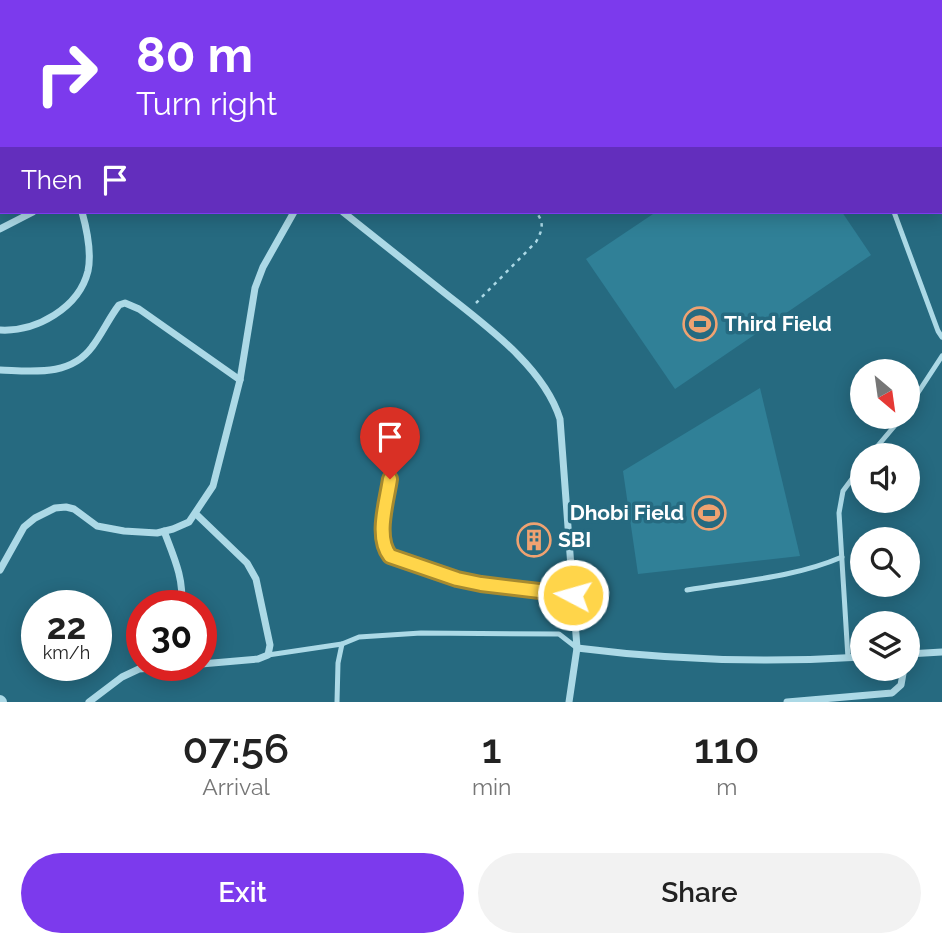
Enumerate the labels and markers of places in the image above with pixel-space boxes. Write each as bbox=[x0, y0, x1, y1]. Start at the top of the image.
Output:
sports icon: Third Field bbox=[681, 305, 719, 343]
place label: Third Field bbox=[724, 311, 832, 336]
pin bbox=[360, 407, 420, 479]
sports icon: Dhobi Field bbox=[690, 494, 728, 532]
place label: Dhobi Field bbox=[570, 500, 684, 525]
building icon: SBI bbox=[515, 521, 553, 559]
place label: SBI bbox=[558, 527, 591, 552]

